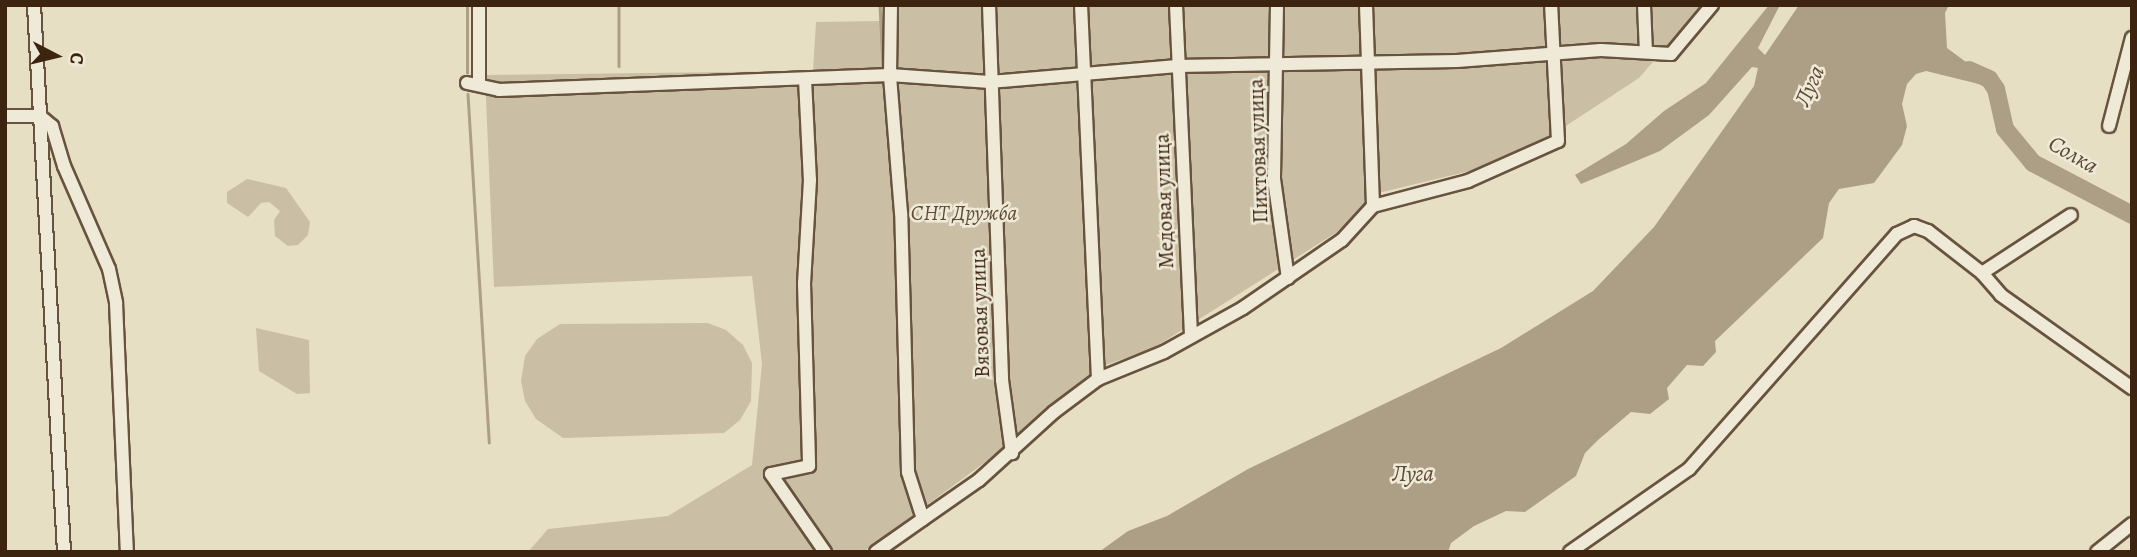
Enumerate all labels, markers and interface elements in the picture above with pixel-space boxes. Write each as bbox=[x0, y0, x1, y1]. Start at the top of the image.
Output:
north arrow bbox=[21, 21, 91, 91]
text: С bbox=[63, 51, 90, 66]
water label: Луга bbox=[1789, 61, 1831, 111]
street label: Пихтовая улица bbox=[1243, 78, 1273, 224]
water label: Солка bbox=[2043, 130, 2103, 180]
street label: Медовая улица bbox=[1149, 133, 1179, 269]
park label: СНТ Дружба bbox=[911, 200, 1017, 226]
street label: Вязовая улица bbox=[965, 248, 995, 378]
water label: Луга bbox=[1392, 460, 1434, 488]

